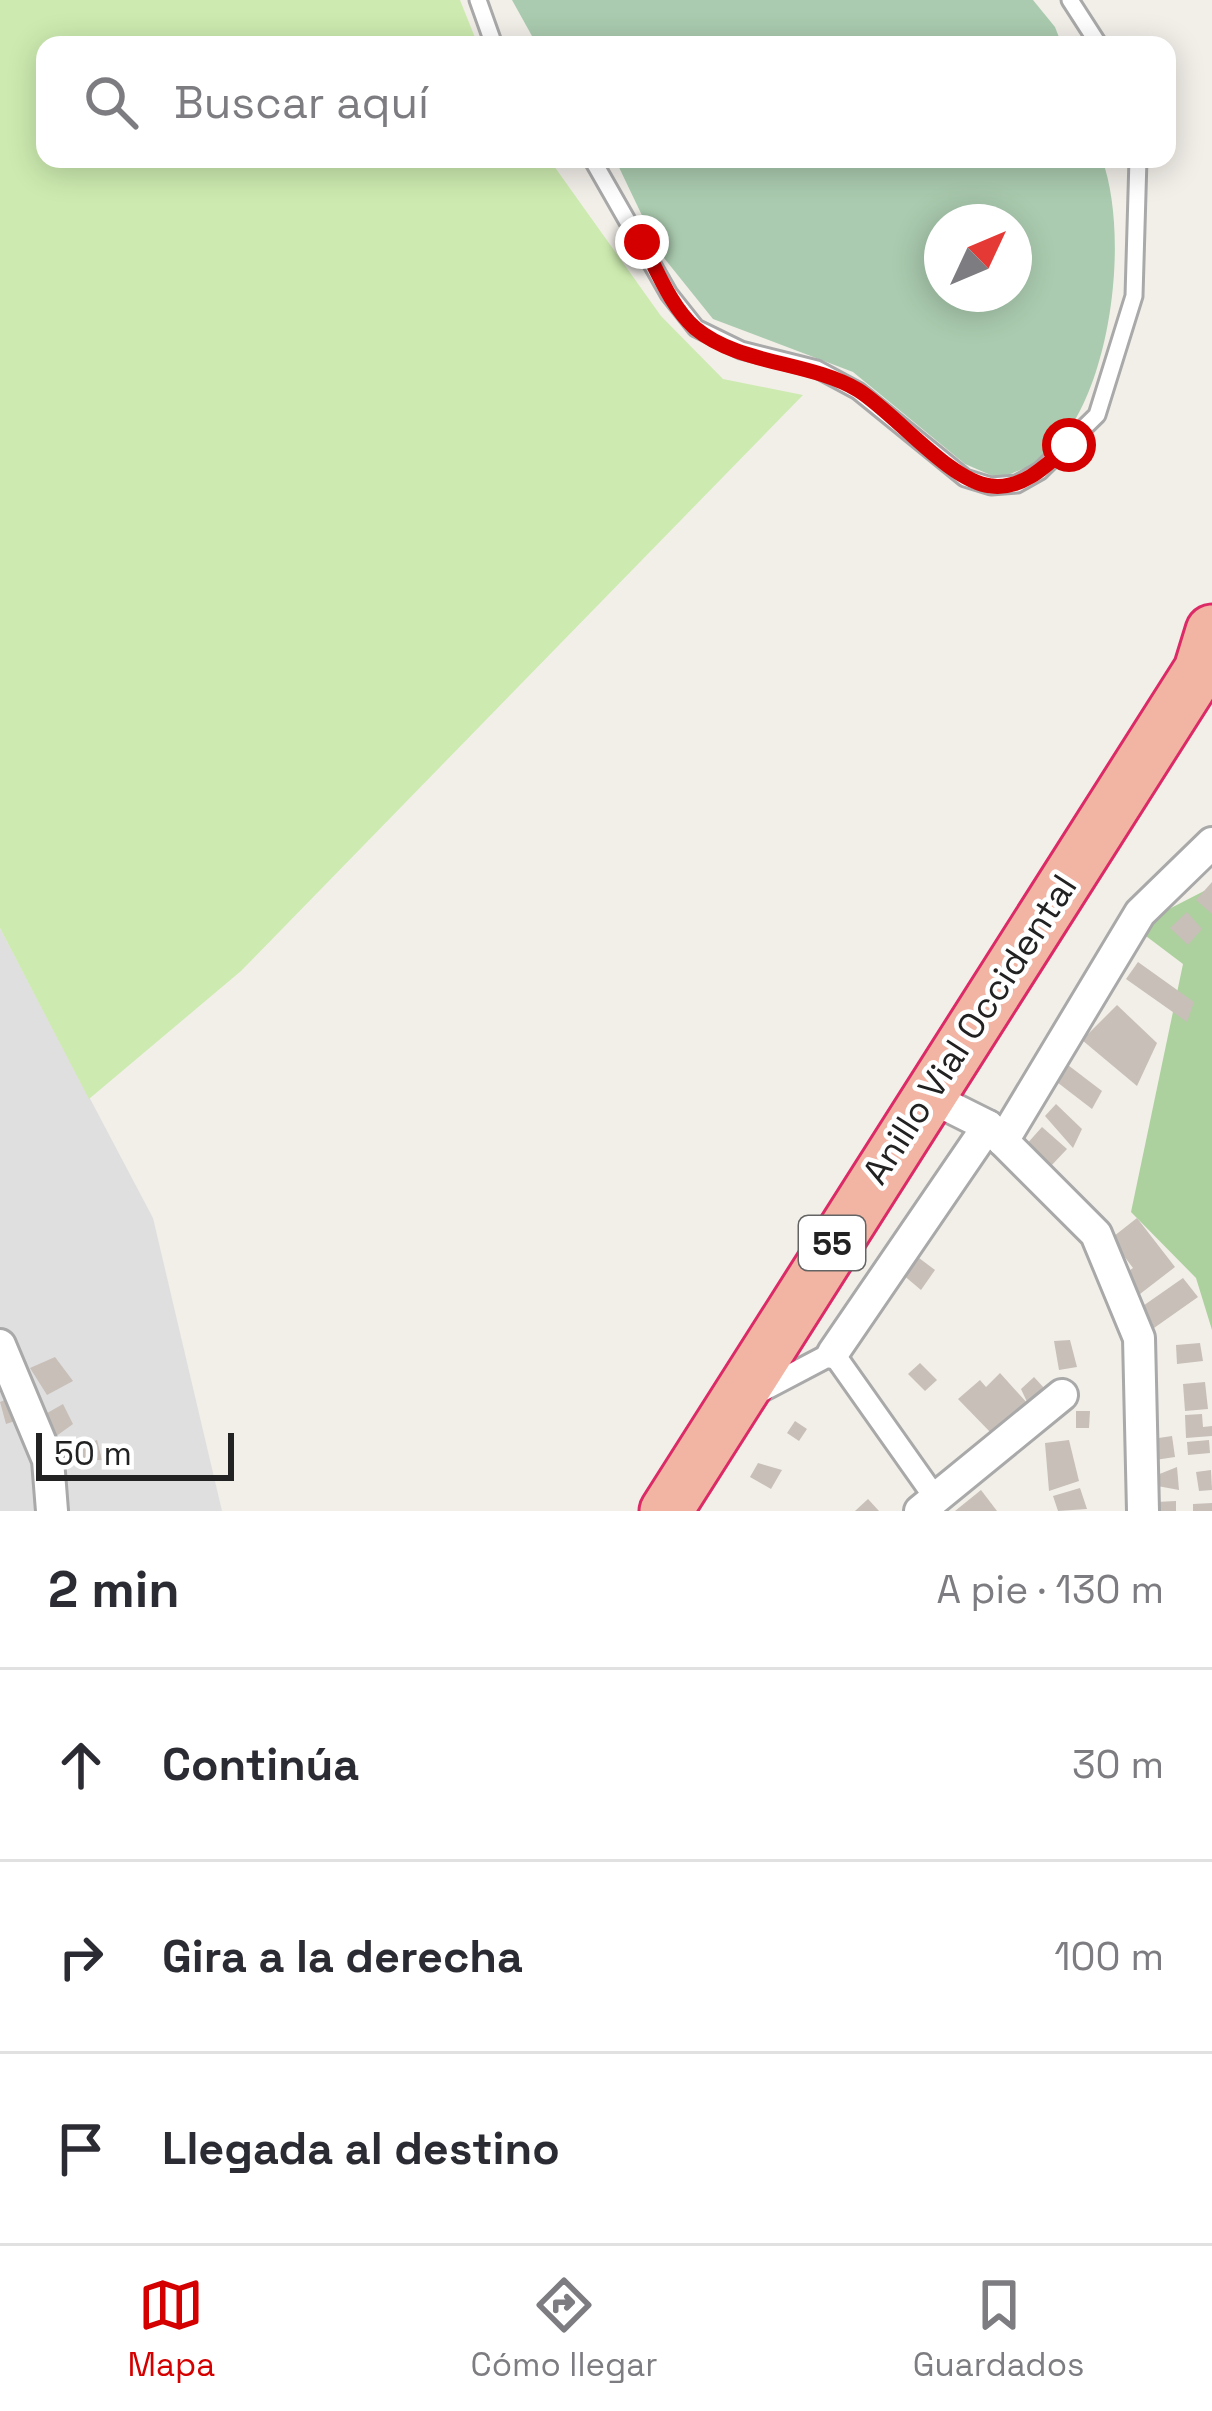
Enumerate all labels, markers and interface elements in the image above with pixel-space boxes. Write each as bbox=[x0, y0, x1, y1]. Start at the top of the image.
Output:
search box bbox=[36, 36, 1176, 168]
icon: search bbox=[78, 69, 144, 135]
text: Buscar aquí bbox=[174, 74, 429, 131]
north arrow bbox=[924, 204, 1032, 312]
route end bbox=[615, 215, 669, 269]
route start bbox=[1042, 418, 1096, 472]
street label: Anillo Vial Occidental bbox=[852, 866, 1087, 1193]
road number: 55 bbox=[799, 1216, 865, 1270]
scale bar bbox=[36, 1427, 234, 1480]
text: 50 m bbox=[54, 1433, 132, 1475]
text: 2 min bbox=[48, 1557, 180, 1622]
text: A pie · 130 m bbox=[936, 1565, 1164, 1614]
icon: ahead bbox=[48, 1732, 114, 1798]
text: Continúa bbox=[162, 1736, 359, 1793]
text: 30 m bbox=[1072, 1740, 1164, 1789]
icon: right bbox=[48, 1924, 114, 1990]
text: Gira a la derecha bbox=[162, 1928, 523, 1985]
text: 100 m bbox=[1054, 1932, 1164, 1981]
icon: arrive bbox=[48, 2116, 114, 2182]
text: Llegada al destino bbox=[162, 2120, 560, 2177]
tab: Mapa bbox=[128, 2272, 215, 2386]
tab: Cómo llegar bbox=[470, 2272, 658, 2386]
tab: Guardados bbox=[913, 2272, 1084, 2386]

